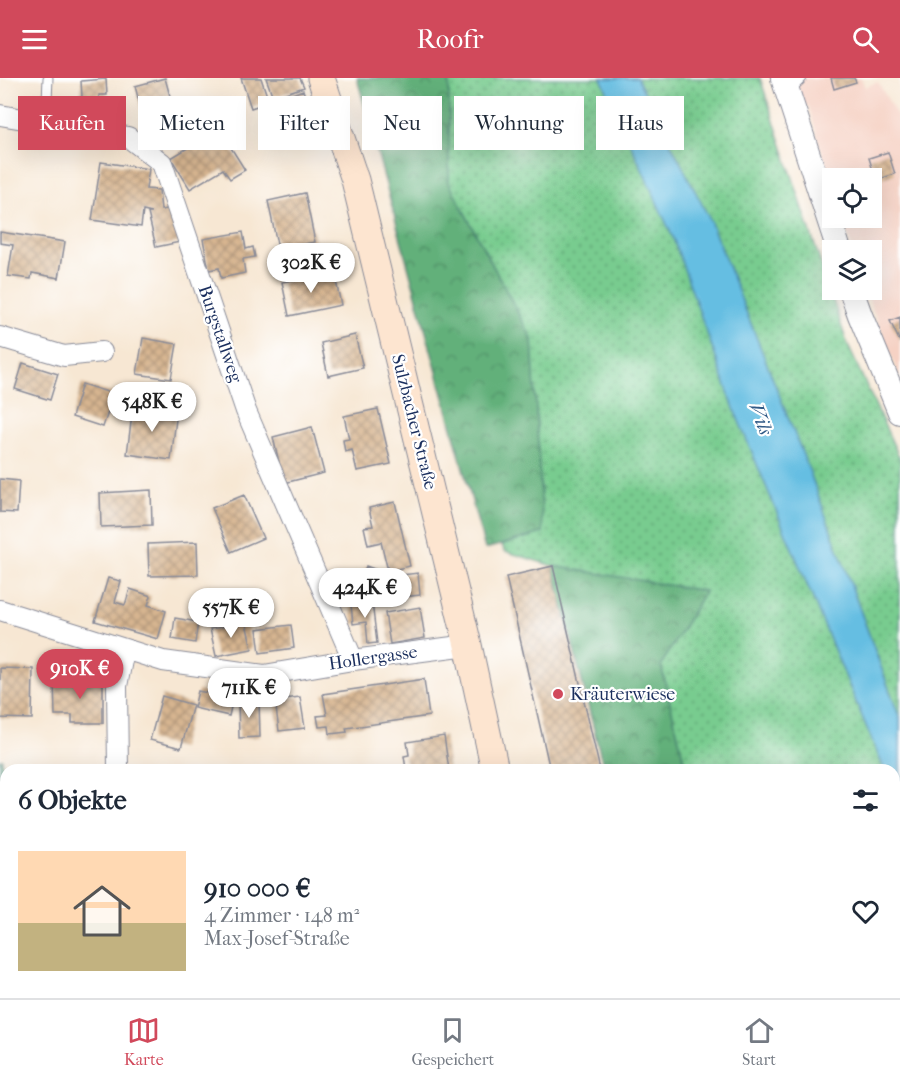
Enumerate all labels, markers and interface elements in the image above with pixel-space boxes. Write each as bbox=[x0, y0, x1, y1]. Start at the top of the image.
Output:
icon: menu bbox=[18, 23, 51, 56]
text: Roofr bbox=[417, 23, 483, 55]
icon: search bbox=[849, 23, 882, 56]
chip: Kaufen bbox=[18, 96, 126, 150]
chip: Mieten bbox=[138, 96, 246, 150]
chip: Filter bbox=[258, 96, 350, 150]
chip: Neu bbox=[362, 96, 442, 150]
chip: Wohnung bbox=[454, 96, 584, 150]
chip: Haus bbox=[596, 96, 684, 150]
map controls bbox=[822, 168, 882, 300]
button: locate bbox=[822, 168, 882, 228]
button: layers bbox=[822, 240, 882, 300]
pin: 302K € bbox=[262, 243, 360, 294]
text: 302K € bbox=[281, 251, 341, 274]
street label: Burgstallweg bbox=[193, 282, 247, 386]
street label: Sulzbacher Straße bbox=[387, 352, 441, 492]
pin: 548K € bbox=[103, 382, 201, 433]
text: 548K € bbox=[121, 390, 183, 413]
water label: Vils bbox=[744, 400, 778, 439]
pin: 424K € bbox=[316, 568, 414, 619]
text: 424K € bbox=[333, 576, 397, 599]
pin: 557K € bbox=[182, 588, 280, 639]
text: 557K € bbox=[202, 596, 260, 619]
street label: Hollergasse bbox=[327, 641, 419, 675]
pin: 910K € bbox=[31, 649, 129, 700]
text: 910K € bbox=[50, 657, 110, 680]
pin: 711K € bbox=[200, 668, 298, 719]
text: 711K € bbox=[222, 676, 276, 699]
place label: Kräuterwiese bbox=[570, 684, 675, 705]
marker: Kräuterwiese bbox=[551, 687, 565, 701]
icon: filters bbox=[849, 784, 882, 817]
text: 6 Objekte bbox=[18, 785, 127, 816]
text: 910 000 € bbox=[204, 873, 311, 904]
icon: home bbox=[66, 875, 138, 947]
icon: heart bbox=[849, 895, 882, 928]
text: 4 Zimmer · 148 m² bbox=[204, 904, 359, 927]
text: Max-Josef-Straße bbox=[204, 927, 350, 950]
tab: Karte bbox=[124, 1014, 164, 1069]
tab: Gespeichert bbox=[411, 1014, 494, 1069]
tab: Start bbox=[742, 1014, 776, 1069]

